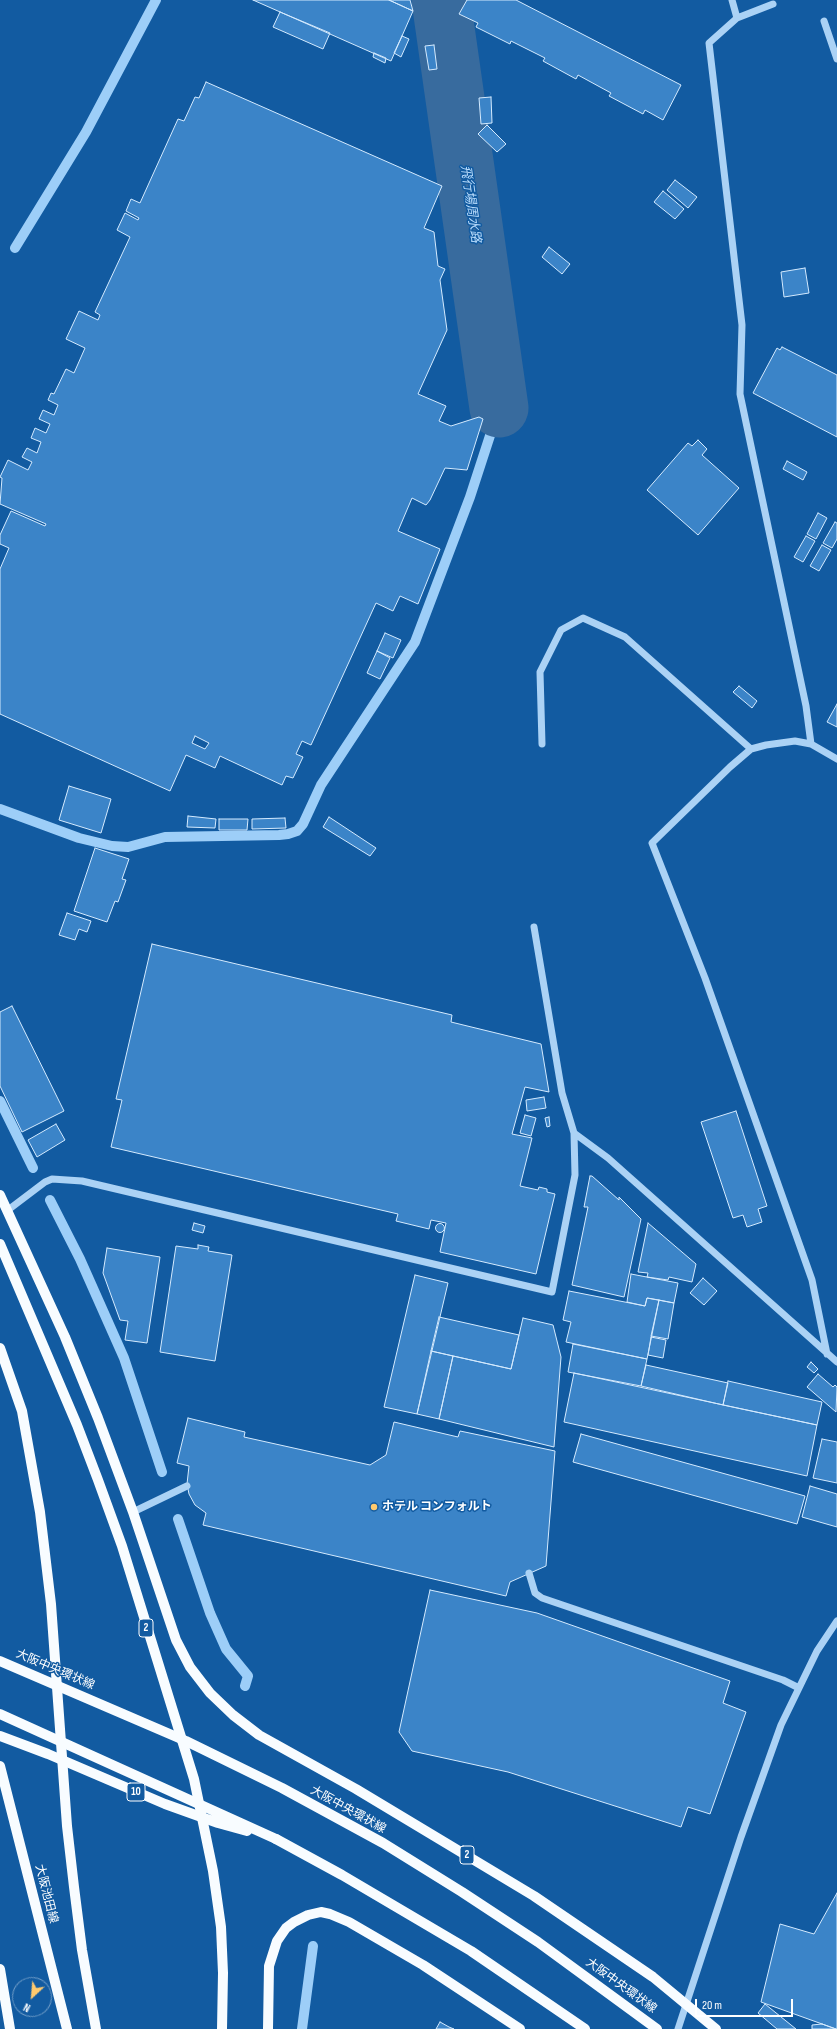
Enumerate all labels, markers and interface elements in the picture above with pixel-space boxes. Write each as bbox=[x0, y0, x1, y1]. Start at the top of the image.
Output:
water label: 飛行場周水路 bbox=[457, 164, 483, 244]
place label: ホテル コンフォルト bbox=[382, 1500, 492, 1514]
marker: ホテル コンフォルト bbox=[369, 1502, 379, 1512]
road number: 2 bbox=[139, 1619, 153, 1637]
street label: 大阪中央環状線 bbox=[14, 1647, 96, 1693]
road number: 10 bbox=[127, 1783, 145, 1801]
street label: 大阪中央環状線 bbox=[308, 1783, 388, 1837]
road number: 2 bbox=[460, 1846, 474, 1864]
street label: 大阪池田線 bbox=[32, 1863, 60, 1925]
street label: 大阪中央環状線 bbox=[583, 1955, 659, 2017]
north arrow bbox=[12, 1977, 52, 2017]
scale bar bbox=[697, 1991, 795, 2017]
text: 20 m bbox=[702, 1998, 722, 2013]
text: N bbox=[21, 2000, 32, 2014]

